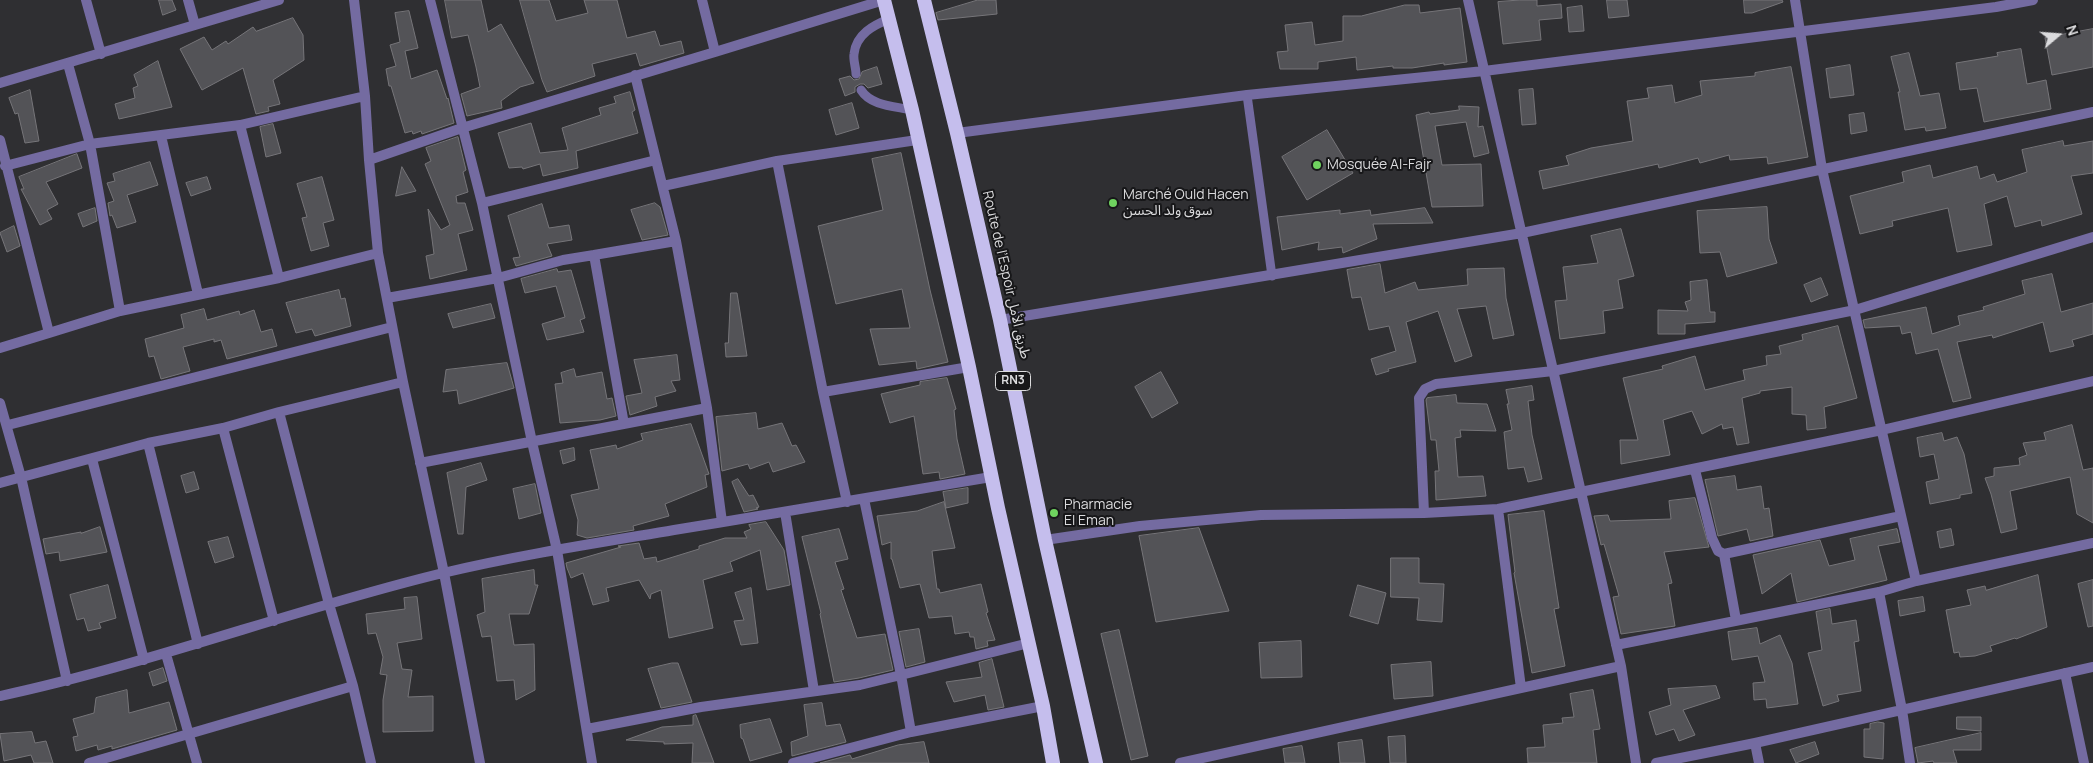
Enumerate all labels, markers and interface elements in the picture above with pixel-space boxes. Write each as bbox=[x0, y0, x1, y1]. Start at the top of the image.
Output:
north arrow bbox=[2033, 10, 2083, 60]
text: N bbox=[2062, 22, 2083, 38]
place label: Mosquée Al-Fajr bbox=[1327, 157, 1431, 173]
marker: Mosquée Al-Fajr bbox=[1311, 159, 1323, 171]
place label: Marché Ould Hacen سوق ولد الحسن bbox=[1123, 187, 1248, 220]
street label: Route de l’Espoir طريق الأمل bbox=[978, 189, 1034, 361]
marker: Marché Ould Hacen سوق ولد الحسن bbox=[1107, 197, 1119, 209]
road number: RN3 bbox=[996, 372, 1030, 391]
place label: Pharmacie El Eman bbox=[1064, 497, 1132, 530]
marker: Pharmacie El Eman bbox=[1048, 507, 1060, 519]

